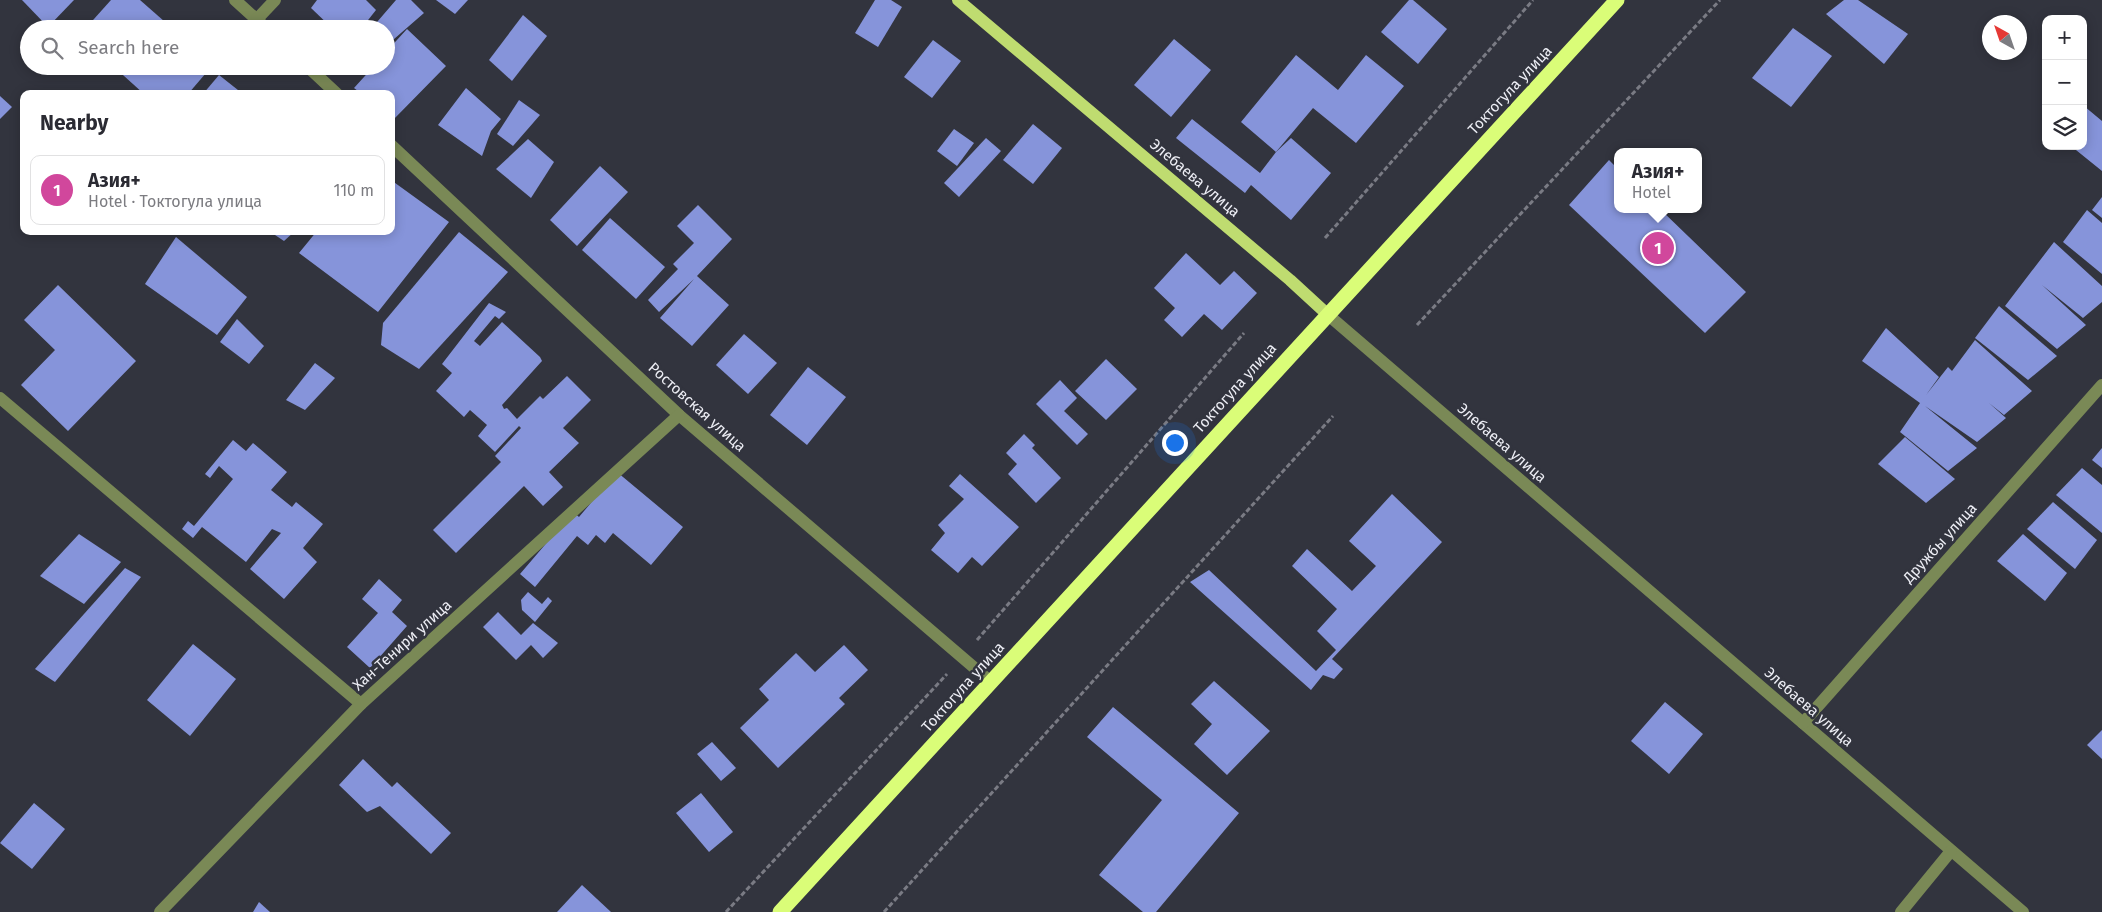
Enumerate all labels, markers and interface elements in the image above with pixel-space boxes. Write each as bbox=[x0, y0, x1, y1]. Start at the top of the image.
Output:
north arrow bbox=[1982, 15, 2027, 60]
map controls bbox=[2042, 15, 2087, 150]
button: + bbox=[2042, 15, 2087, 60]
search box bbox=[20, 20, 395, 75]
icon: search bbox=[38, 34, 66, 62]
text: Search here bbox=[78, 36, 179, 59]
street label: Токтогула улица bbox=[1464, 42, 1556, 138]
button: − bbox=[2042, 60, 2087, 105]
button: layers bbox=[2042, 105, 2087, 150]
text: Nearby bbox=[40, 110, 108, 136]
street label: Элебаева улица bbox=[1146, 135, 1244, 221]
popup bbox=[1614, 148, 1702, 213]
text: Aзия+ bbox=[1632, 160, 1684, 183]
text: Aзия+ bbox=[88, 169, 141, 192]
text: 1 bbox=[53, 181, 61, 200]
text: 110 m bbox=[333, 181, 374, 200]
text: Hotel bbox=[1632, 183, 1671, 202]
text: Hotel · Токтогула улица bbox=[88, 192, 262, 211]
pin: 1 bbox=[1642, 229, 1674, 267]
street label: Токтогула улица bbox=[1190, 339, 1280, 437]
street label: Ростовская улица bbox=[645, 359, 749, 455]
street label: Элебаева улица bbox=[1454, 400, 1550, 486]
your location bbox=[1162, 430, 1188, 456]
street label: Дружбы улица bbox=[1899, 499, 1981, 588]
street label: Хан-Тенири улица bbox=[349, 596, 455, 694]
street label: Токтогула улица bbox=[918, 638, 1008, 736]
street label: Элебаева улица bbox=[1761, 664, 1857, 750]

